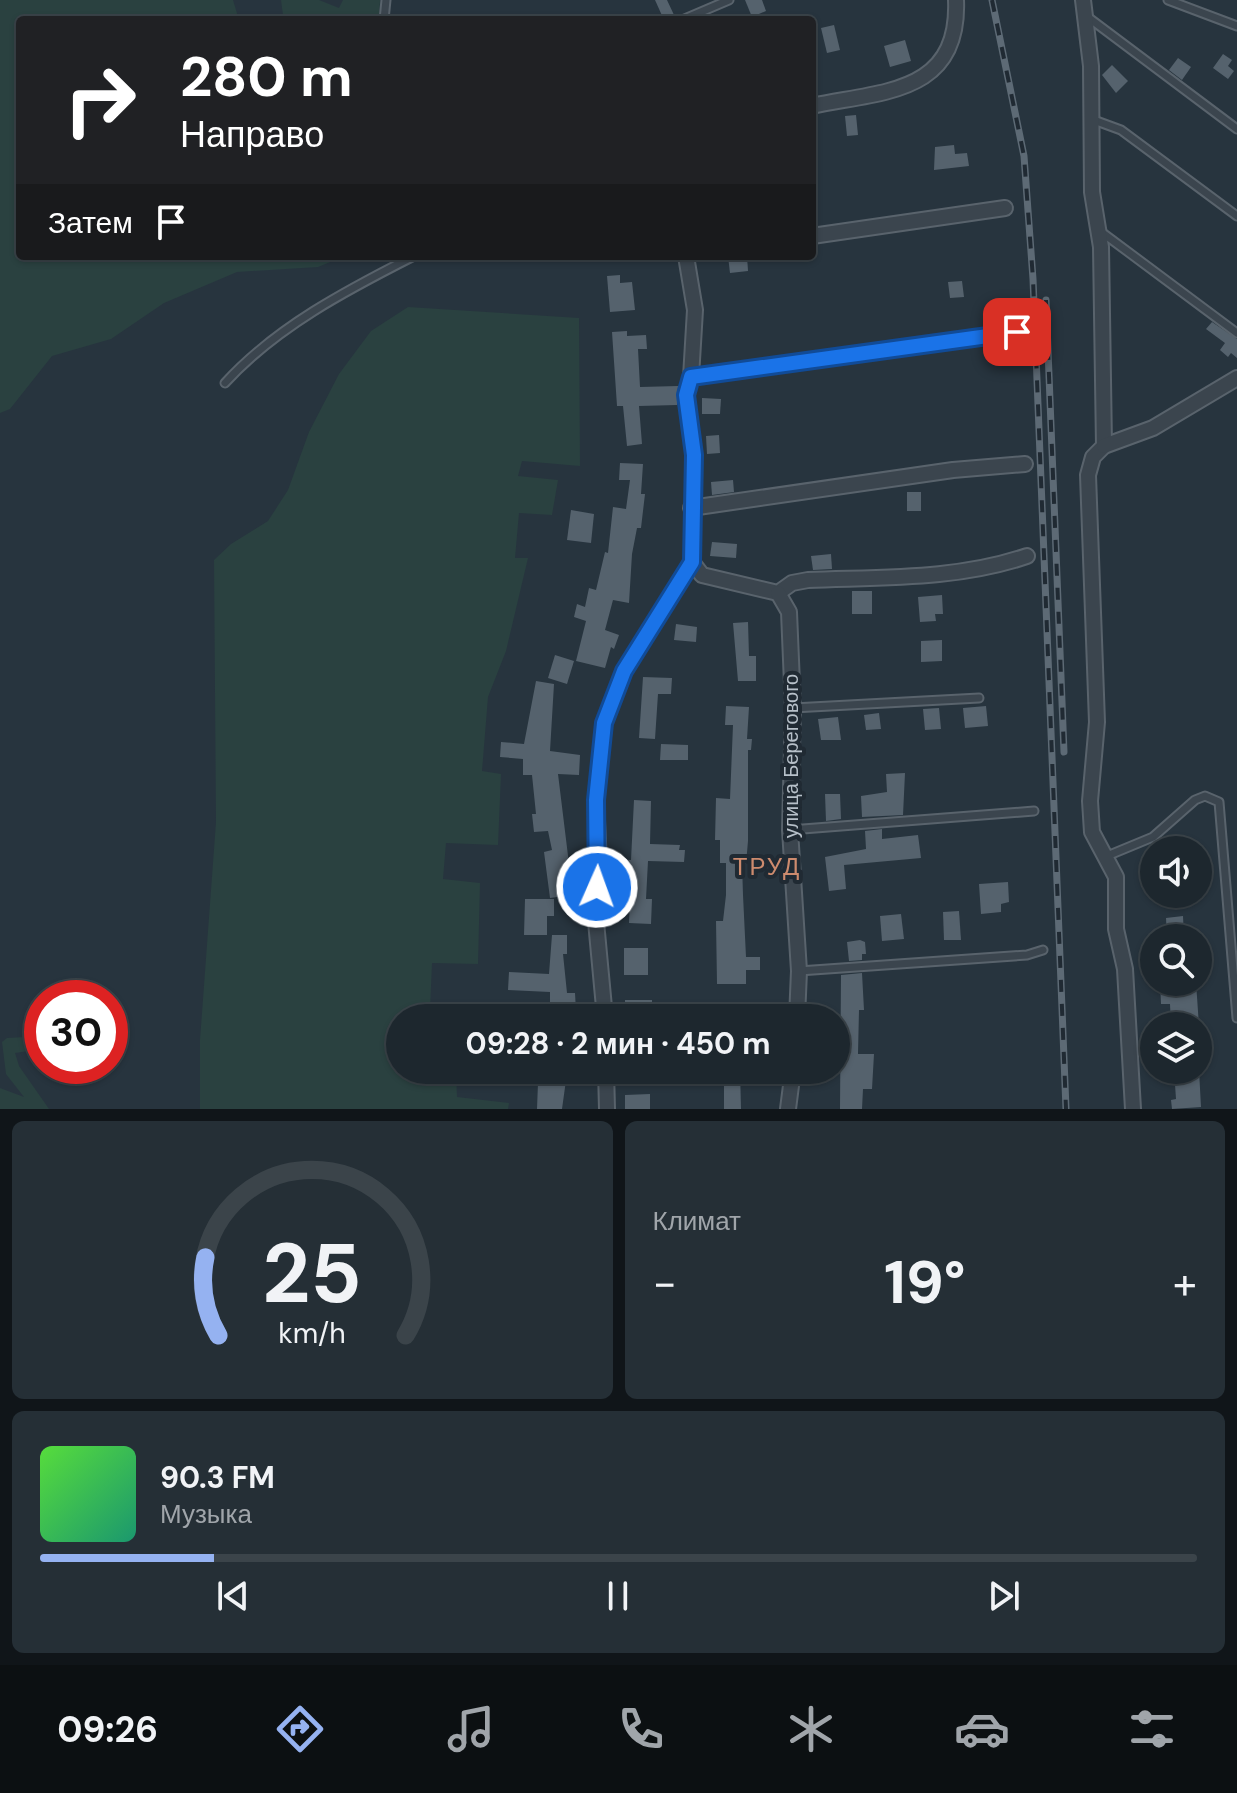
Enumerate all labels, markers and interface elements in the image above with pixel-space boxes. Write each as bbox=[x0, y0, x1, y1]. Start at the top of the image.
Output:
text: 280 m bbox=[180, 40, 353, 113]
icon: right bbox=[48, 48, 152, 152]
text: Направо bbox=[180, 111, 324, 158]
icon: arrive bbox=[149, 200, 193, 244]
text: Затем bbox=[48, 203, 133, 242]
pin bbox=[983, 298, 1051, 366]
icon: arrive bbox=[995, 310, 1039, 354]
street label: улица Берегового bbox=[778, 674, 804, 838]
map controls bbox=[1140, 836, 1212, 1084]
button: sound bbox=[1140, 836, 1212, 908]
position arrow bbox=[555, 845, 639, 929]
district label: ТРУД bbox=[733, 851, 801, 882]
button: search bbox=[1140, 924, 1212, 996]
speed limit sign: 30 bbox=[24, 980, 128, 1084]
button: layers bbox=[1140, 1012, 1212, 1084]
text: 09:28 · 2 мин · 450 m bbox=[466, 1024, 770, 1063]
text: Климат bbox=[653, 1204, 741, 1238]
text: 25 bbox=[262, 1219, 362, 1328]
text: 19° bbox=[884, 1243, 966, 1322]
text: − bbox=[653, 1254, 677, 1312]
text: + bbox=[1173, 1254, 1197, 1312]
text: km/h bbox=[278, 1315, 346, 1352]
text: 90.3 FM bbox=[160, 1458, 275, 1497]
text: Музыка bbox=[160, 1497, 252, 1531]
icon: previous bbox=[211, 1574, 255, 1618]
icon: pause bbox=[596, 1574, 640, 1618]
icon: next bbox=[982, 1574, 1026, 1618]
icon: directions bbox=[272, 1701, 328, 1757]
icon: music bbox=[443, 1701, 499, 1757]
icon: phone bbox=[613, 1701, 669, 1757]
icon: climate bbox=[783, 1701, 839, 1757]
icon: car bbox=[954, 1701, 1010, 1757]
icon: filters bbox=[1124, 1701, 1180, 1757]
text: 09:26 bbox=[57, 1706, 158, 1753]

